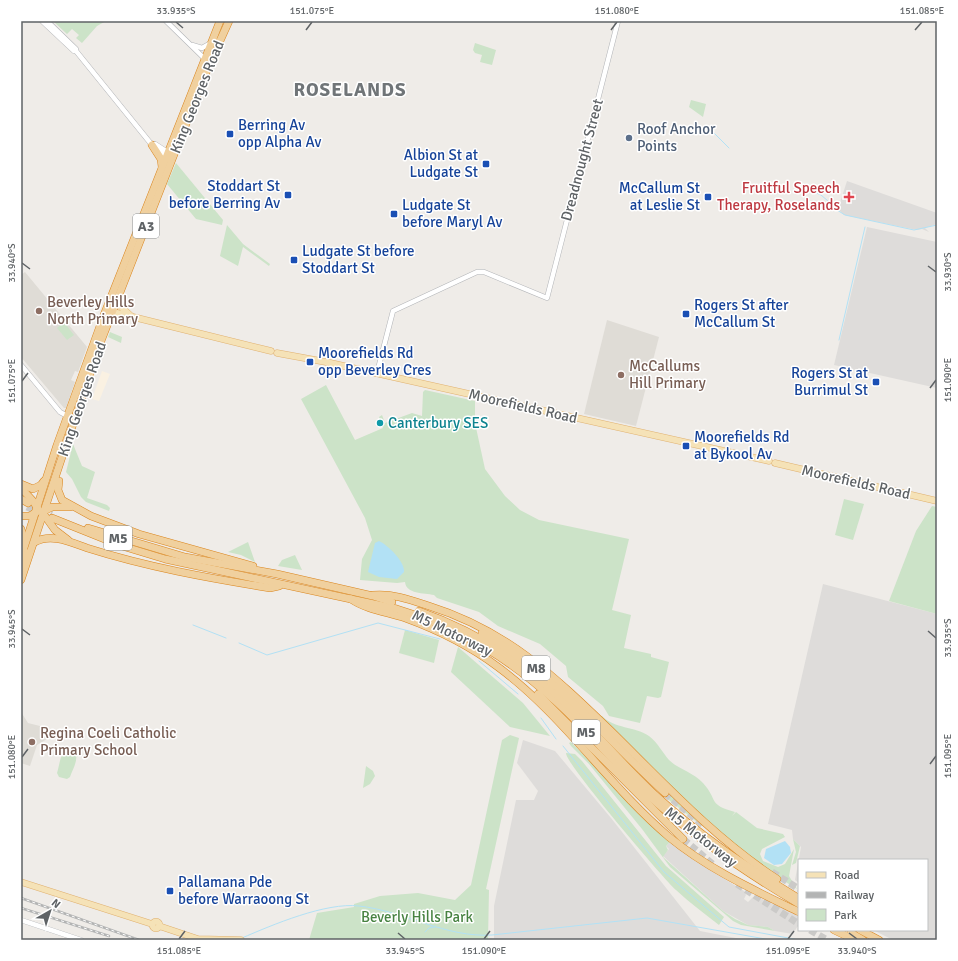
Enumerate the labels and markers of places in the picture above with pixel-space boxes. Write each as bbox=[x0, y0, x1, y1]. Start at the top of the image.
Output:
place label: Berring Av opp Alpha Av bbox=[238, 116, 321, 151]
place label: Roof Anchor Points bbox=[637, 120, 716, 155]
marker: Berring Av opp Alpha Av bbox=[225, 129, 235, 139]
marker: Roof Anchor Points bbox=[624, 133, 634, 143]
place label: Albion St at Ludgate St bbox=[404, 146, 478, 181]
marker: Albion St at Ludgate St bbox=[481, 159, 491, 169]
place label: Stoddart St before Berring Av bbox=[169, 177, 280, 212]
place label: McCallum St at Leslie St bbox=[619, 179, 700, 214]
place label: Fruitful Speech Therapy, Roselands bbox=[717, 179, 840, 214]
marker: Stoddart St before Berring Av bbox=[283, 190, 293, 200]
marker: Fruitful Speech Therapy, Roselands bbox=[843, 191, 855, 203]
marker: McCallum St at Leslie St bbox=[703, 192, 713, 202]
place label: Ludgate St before Maryl Av bbox=[402, 196, 502, 231]
marker: Ludgate St before Maryl Av bbox=[389, 209, 399, 219]
place label: Ludgate St before Stoddart St bbox=[302, 242, 415, 277]
marker: Ludgate St before Stoddart St bbox=[289, 255, 299, 265]
place label: Beverley Hills North Primary bbox=[47, 293, 138, 328]
place label: Rogers St after McCallum St bbox=[694, 296, 789, 331]
marker: Beverley Hills North Primary bbox=[34, 306, 44, 316]
marker: Rogers St after McCallum St bbox=[681, 309, 691, 319]
place label: Moorefields Rd opp Beverley Cres bbox=[318, 344, 432, 379]
marker: Moorefields Rd opp Beverley Cres bbox=[305, 357, 315, 367]
place label: McCallums Hill Primary bbox=[629, 357, 706, 392]
place label: Rogers St at Burrimul St bbox=[791, 364, 868, 399]
marker: McCallums Hill Primary bbox=[616, 370, 626, 380]
marker: Rogers St at Burrimul St bbox=[871, 377, 881, 387]
place label: Canterbury SES bbox=[388, 414, 488, 432]
marker: Canterbury SES bbox=[375, 418, 385, 428]
place label: Moorefields Rd at Bykool Av bbox=[694, 428, 790, 463]
marker: Moorefields Rd at Bykool Av bbox=[681, 441, 691, 451]
place label: Regina Coeli Catholic Primary School bbox=[40, 724, 176, 759]
marker: Regina Coeli Catholic Primary School bbox=[27, 737, 37, 747]
place label: Pallamana Pde before Warraoong St bbox=[178, 873, 309, 908]
marker: Pallamana Pde before Warraoong St bbox=[165, 886, 175, 896]

